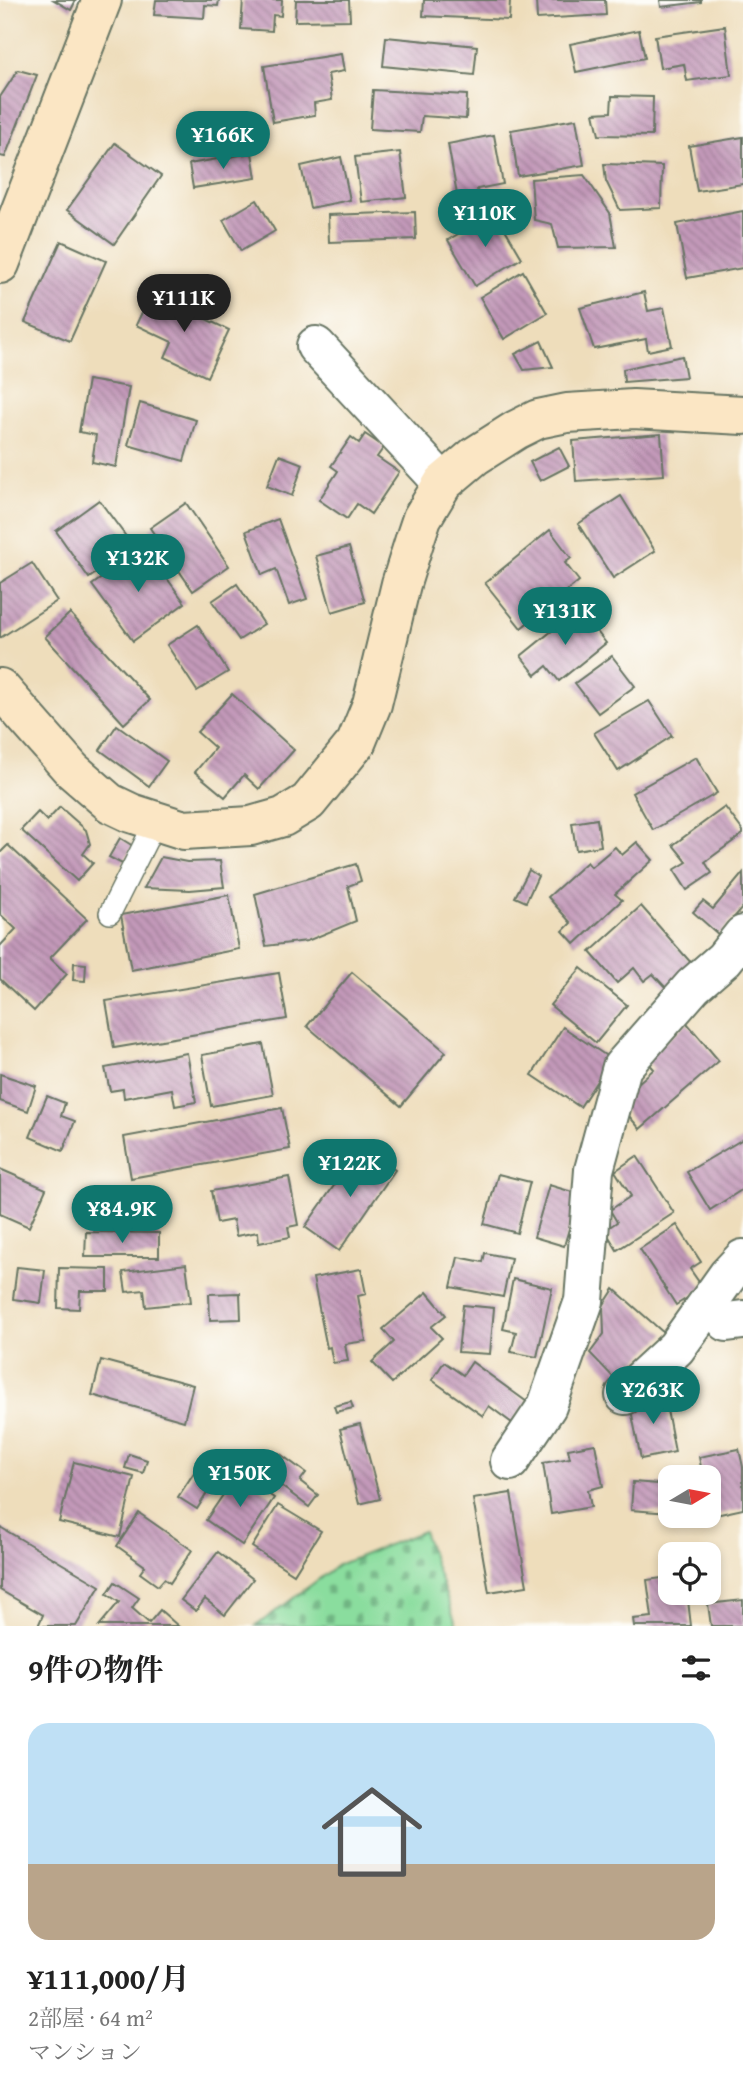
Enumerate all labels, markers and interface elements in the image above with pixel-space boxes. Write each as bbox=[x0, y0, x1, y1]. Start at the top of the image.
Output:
pin: ¥166K bbox=[174, 111, 272, 171]
text: ¥166K bbox=[192, 117, 254, 150]
pin: ¥110K bbox=[436, 190, 534, 249]
text: ¥110K bbox=[454, 195, 516, 228]
pin: ¥111K bbox=[135, 274, 233, 334]
text: ¥111K bbox=[153, 280, 215, 313]
pin: ¥132K bbox=[89, 534, 187, 594]
text: ¥132K bbox=[107, 540, 169, 573]
pin: ¥131K bbox=[516, 588, 614, 647]
text: ¥131K bbox=[534, 593, 596, 626]
pin: ¥122K bbox=[301, 1140, 399, 1199]
text: ¥122K bbox=[319, 1145, 381, 1178]
pin: ¥84.9K bbox=[65, 1186, 179, 1245]
text: ¥84.9K bbox=[88, 1191, 156, 1224]
pin: ¥263K bbox=[604, 1366, 702, 1426]
text: ¥263K bbox=[622, 1372, 684, 1405]
pin: ¥150K bbox=[191, 1450, 289, 1509]
text: ¥150K bbox=[209, 1455, 271, 1488]
north arrow bbox=[658, 1465, 721, 1528]
map controls bbox=[658, 1465, 721, 1605]
button: locate bbox=[658, 1542, 721, 1605]
text: 9件の物件 bbox=[28, 1647, 164, 1691]
icon: filters bbox=[677, 1649, 715, 1687]
icon: home bbox=[309, 1769, 435, 1895]
text: ¥111,000/月 bbox=[28, 1956, 190, 2000]
text: 2部屋 · 64 m² bbox=[28, 2001, 153, 2034]
text: マンション bbox=[28, 2035, 142, 2068]

